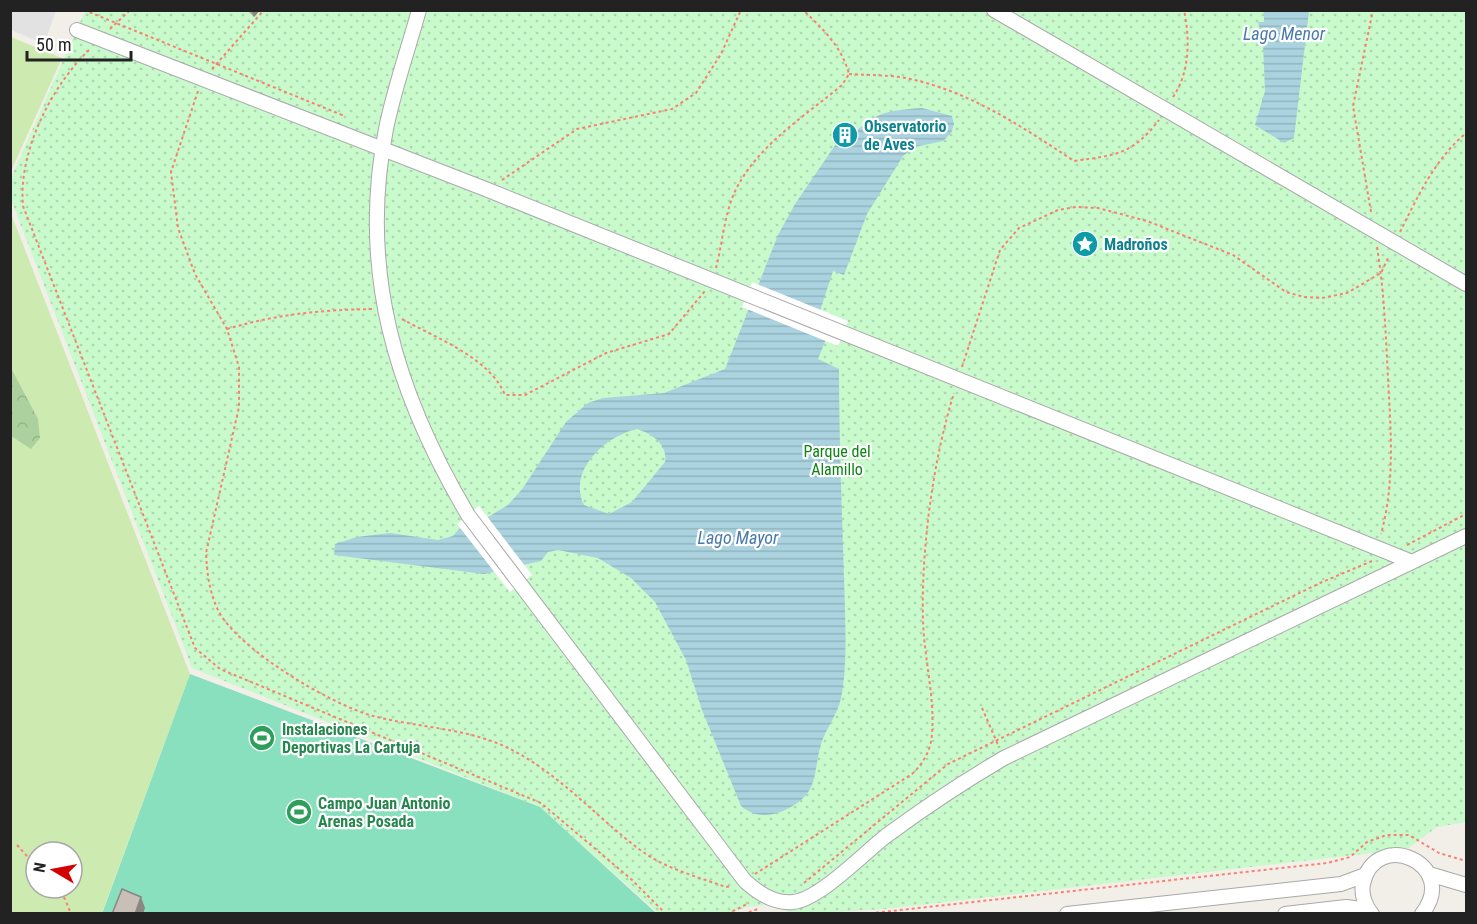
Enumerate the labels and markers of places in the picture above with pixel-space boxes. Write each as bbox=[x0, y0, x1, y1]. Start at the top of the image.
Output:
place label: Observatorio de Aves bbox=[864, 117, 947, 154]
building icon: Observatorio de Aves bbox=[830, 120, 860, 150]
place icon: Madroños bbox=[1070, 229, 1100, 259]
place label: Madroños bbox=[1104, 235, 1168, 254]
place label: Instalaciones Deportivas La Cartuja bbox=[282, 720, 421, 757]
sports icon: Instalaciones Deportivas La Cartuja bbox=[247, 723, 277, 753]
place label: Campo Juan Antonio Arenas Posada bbox=[318, 794, 451, 831]
sports icon: Campo Juan Antonio Arenas Posada bbox=[284, 797, 314, 827]

